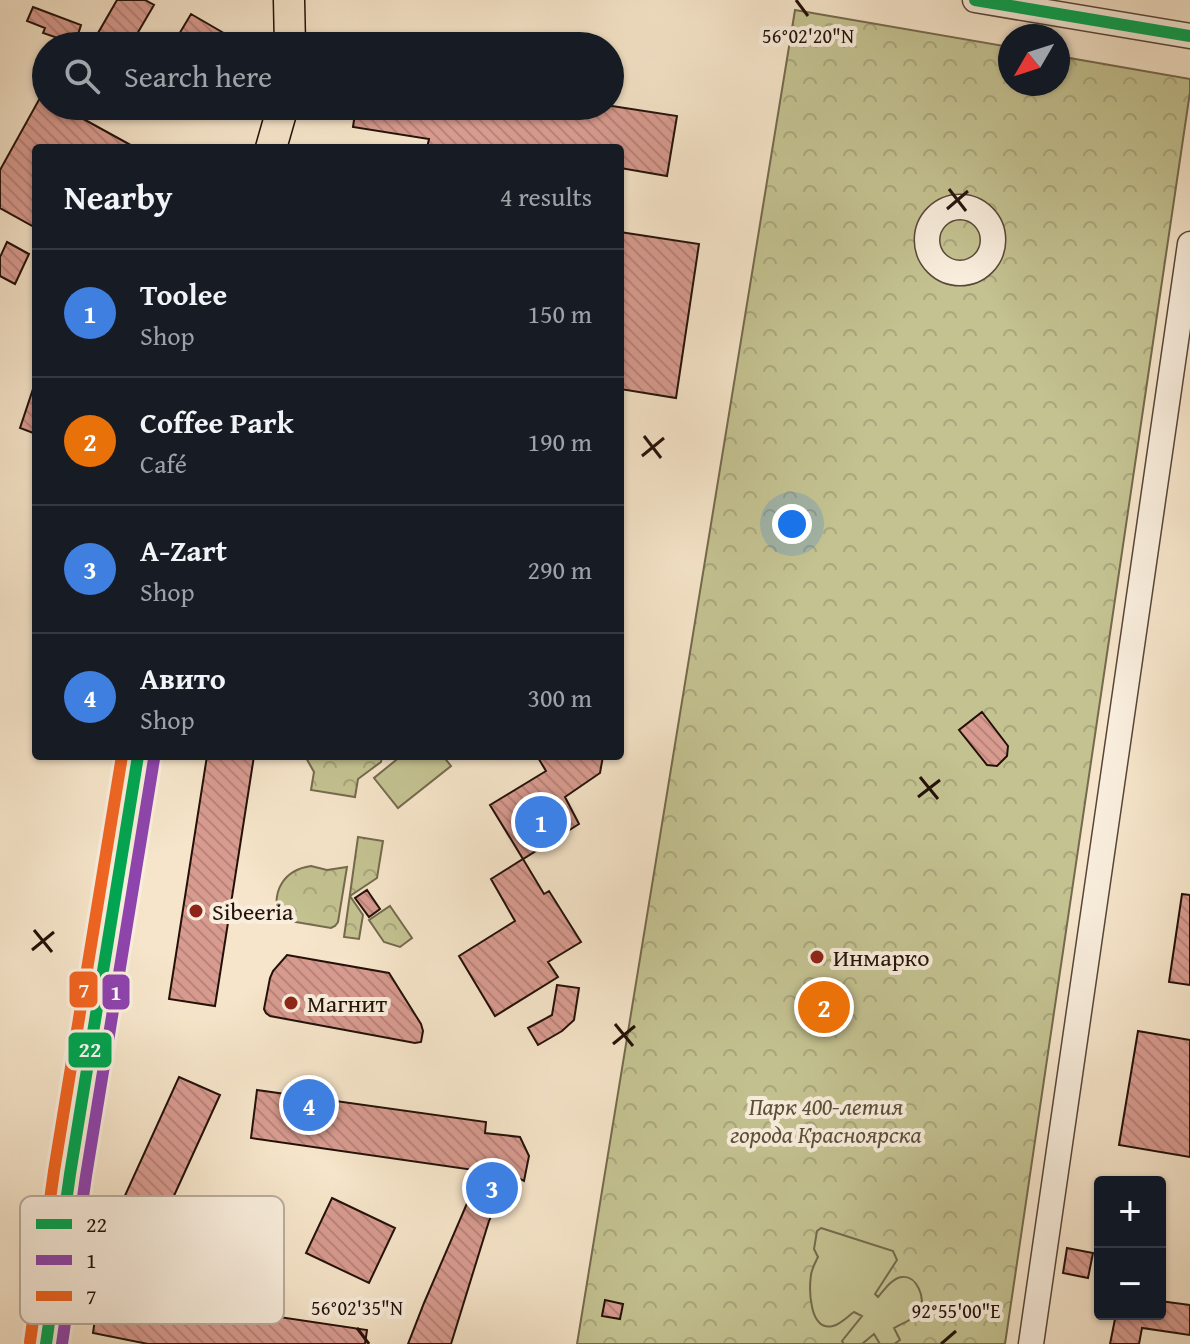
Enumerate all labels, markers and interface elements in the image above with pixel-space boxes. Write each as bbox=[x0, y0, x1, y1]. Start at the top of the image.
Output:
text: 56°02'20"N bbox=[762, 21, 854, 50]
north arrow bbox=[998, 24, 1070, 96]
search box bbox=[32, 32, 624, 120]
icon: search bbox=[60, 54, 104, 98]
text: Search here bbox=[124, 54, 272, 98]
text: Nearby bbox=[64, 172, 173, 221]
text: 4 results bbox=[500, 177, 592, 216]
text: Toolee bbox=[140, 272, 227, 316]
text: 1 bbox=[83, 294, 97, 333]
text: 150 m bbox=[527, 294, 592, 333]
text: Shop bbox=[140, 316, 195, 355]
text: Coffee Park bbox=[140, 400, 294, 444]
text: 2 bbox=[83, 422, 97, 461]
text: 190 m bbox=[527, 422, 592, 461]
text: Café bbox=[140, 444, 187, 483]
your location bbox=[772, 504, 812, 544]
text: A-Zart bbox=[140, 528, 227, 572]
text: 3 bbox=[83, 550, 97, 589]
text: 290 m bbox=[527, 550, 592, 589]
text: Shop bbox=[140, 572, 195, 611]
text: Авито bbox=[140, 656, 226, 700]
text: 4 bbox=[83, 678, 97, 717]
text: 300 m bbox=[527, 678, 592, 717]
text: Shop bbox=[140, 700, 195, 739]
pin: 1 bbox=[515, 792, 567, 852]
place label: Sibeeria bbox=[212, 894, 294, 929]
marker: Sibeeria bbox=[187, 902, 205, 920]
place label: Инмарко bbox=[833, 940, 929, 975]
marker: Инмарко bbox=[808, 948, 826, 966]
line badge: 7 bbox=[68, 970, 99, 1009]
text: 7 bbox=[78, 973, 90, 1005]
line badge: 1 bbox=[101, 973, 131, 1011]
text: 1 bbox=[110, 976, 122, 1008]
pin: 2 bbox=[798, 977, 850, 1037]
place label: Магнит bbox=[307, 986, 388, 1021]
marker: Магнит bbox=[282, 994, 300, 1012]
line badge: 22 bbox=[67, 1031, 113, 1069]
text: 22 bbox=[79, 1033, 101, 1065]
pin: 4 bbox=[283, 1075, 335, 1135]
park label: Парк 400-летия города Красноярска bbox=[730, 1089, 922, 1152]
pin: 3 bbox=[466, 1158, 518, 1218]
map controls bbox=[1094, 1176, 1166, 1320]
button: + bbox=[1094, 1176, 1166, 1248]
legend bbox=[20, 1196, 284, 1324]
text: 22 bbox=[86, 1208, 107, 1240]
text: 1 bbox=[86, 1244, 97, 1276]
button: − bbox=[1094, 1248, 1166, 1320]
text: 7 bbox=[86, 1280, 97, 1312]
text: 56°02'35"N bbox=[311, 1293, 403, 1322]
text: 92°55'00"E bbox=[912, 1296, 1000, 1325]

